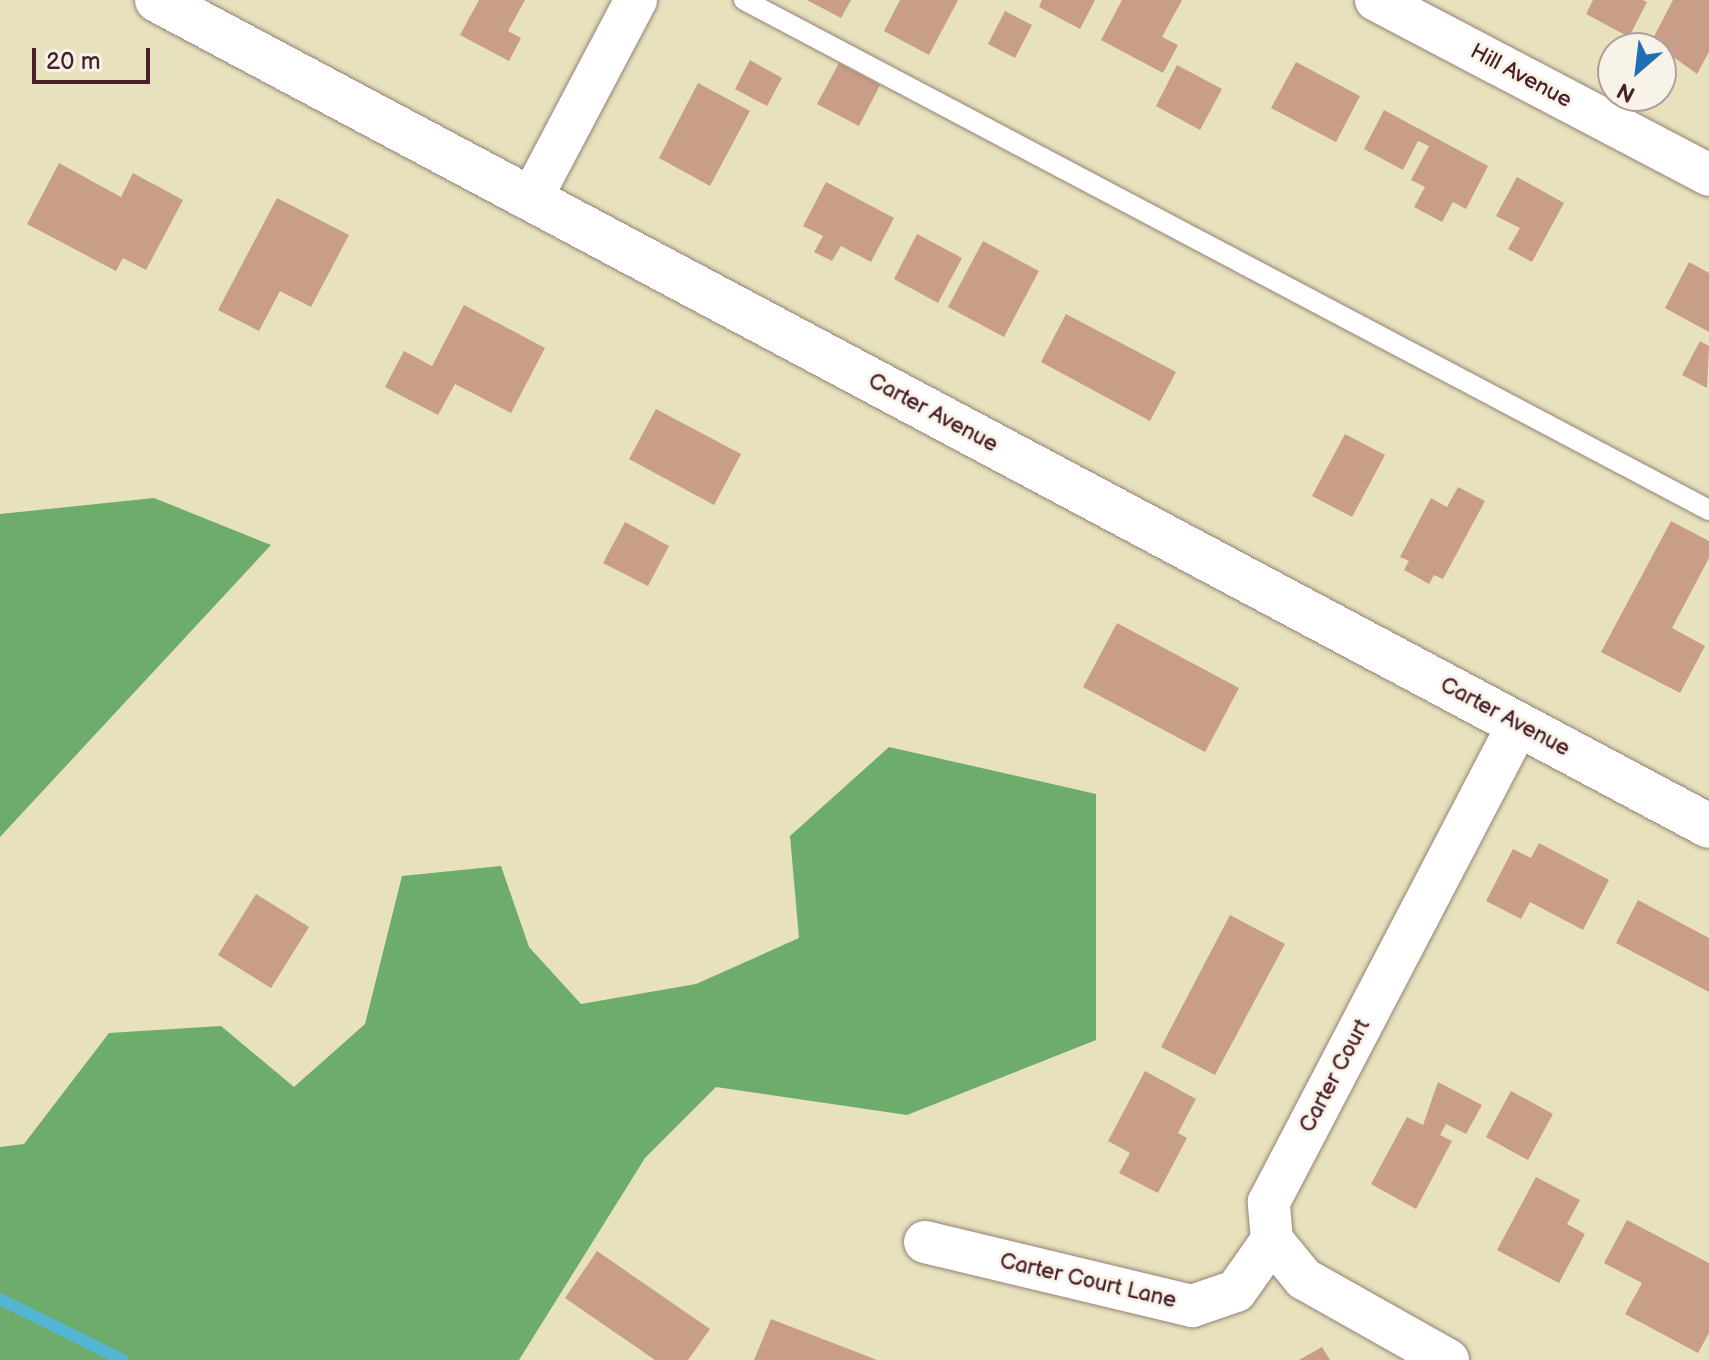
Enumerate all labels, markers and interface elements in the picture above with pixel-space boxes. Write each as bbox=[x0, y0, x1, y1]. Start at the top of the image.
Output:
scale bar bbox=[36, 32, 154, 82]
north arrow bbox=[1597, 32, 1677, 112]
street label: Hill Avenue bbox=[1466, 38, 1576, 114]
text: 20 m bbox=[46, 47, 101, 76]
text: N bbox=[1613, 76, 1640, 108]
street label: Carter Avenue bbox=[864, 368, 1002, 458]
street label: Carter Avenue bbox=[1436, 672, 1574, 762]
street label: Carter Court bbox=[1294, 1015, 1376, 1137]
street label: Carter Court Lane bbox=[997, 1248, 1179, 1314]

